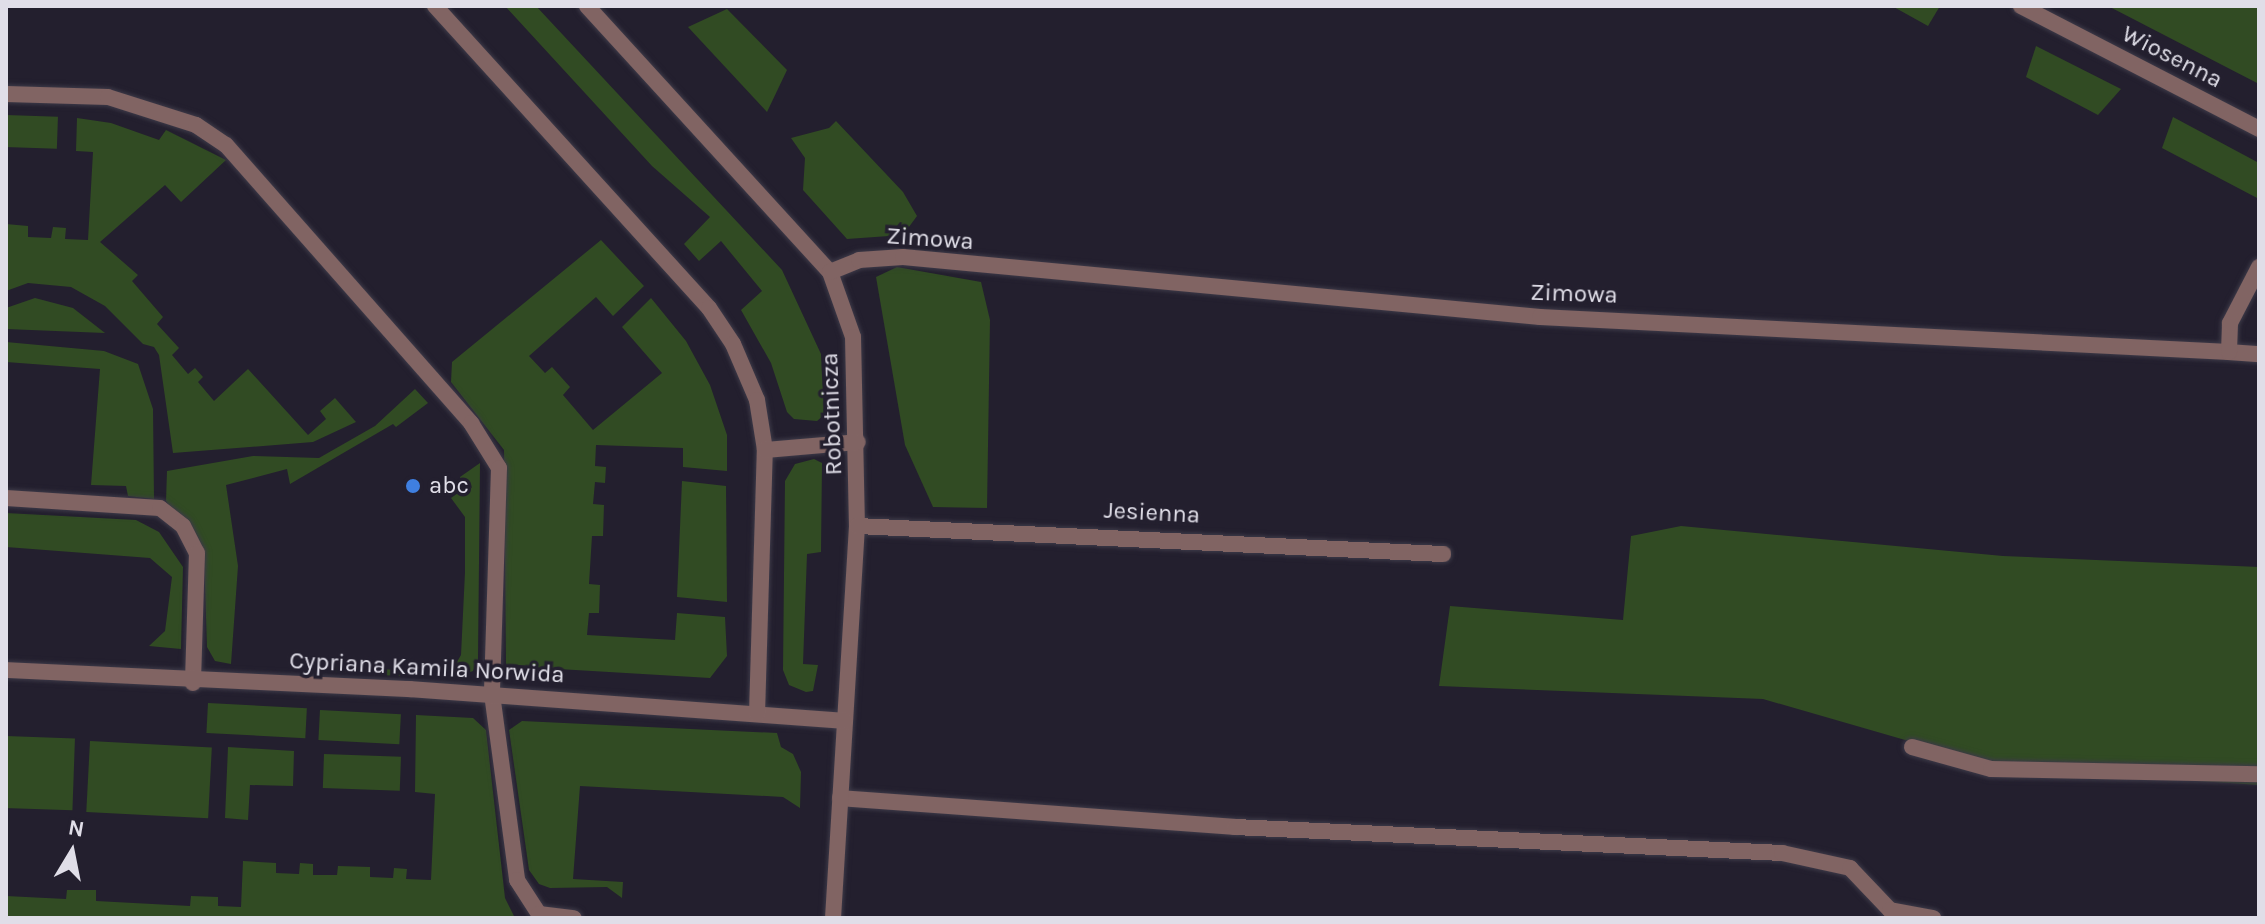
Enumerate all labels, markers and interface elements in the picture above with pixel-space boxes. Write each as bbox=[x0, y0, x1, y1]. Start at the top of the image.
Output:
street label: Wiosenna bbox=[2117, 19, 2227, 95]
street label: Zimowa bbox=[885, 222, 975, 256]
street label: Zimowa bbox=[1530, 278, 1618, 310]
street label: Robotnicza bbox=[815, 352, 849, 476]
place label: abc bbox=[429, 472, 469, 500]
marker: abc bbox=[404, 477, 422, 495]
street label: Jesienna bbox=[1103, 496, 1201, 530]
street label: Cypriana Kamila Norwida bbox=[289, 646, 565, 690]
north arrow bbox=[32, 812, 112, 892]
text: N bbox=[66, 814, 86, 843]

